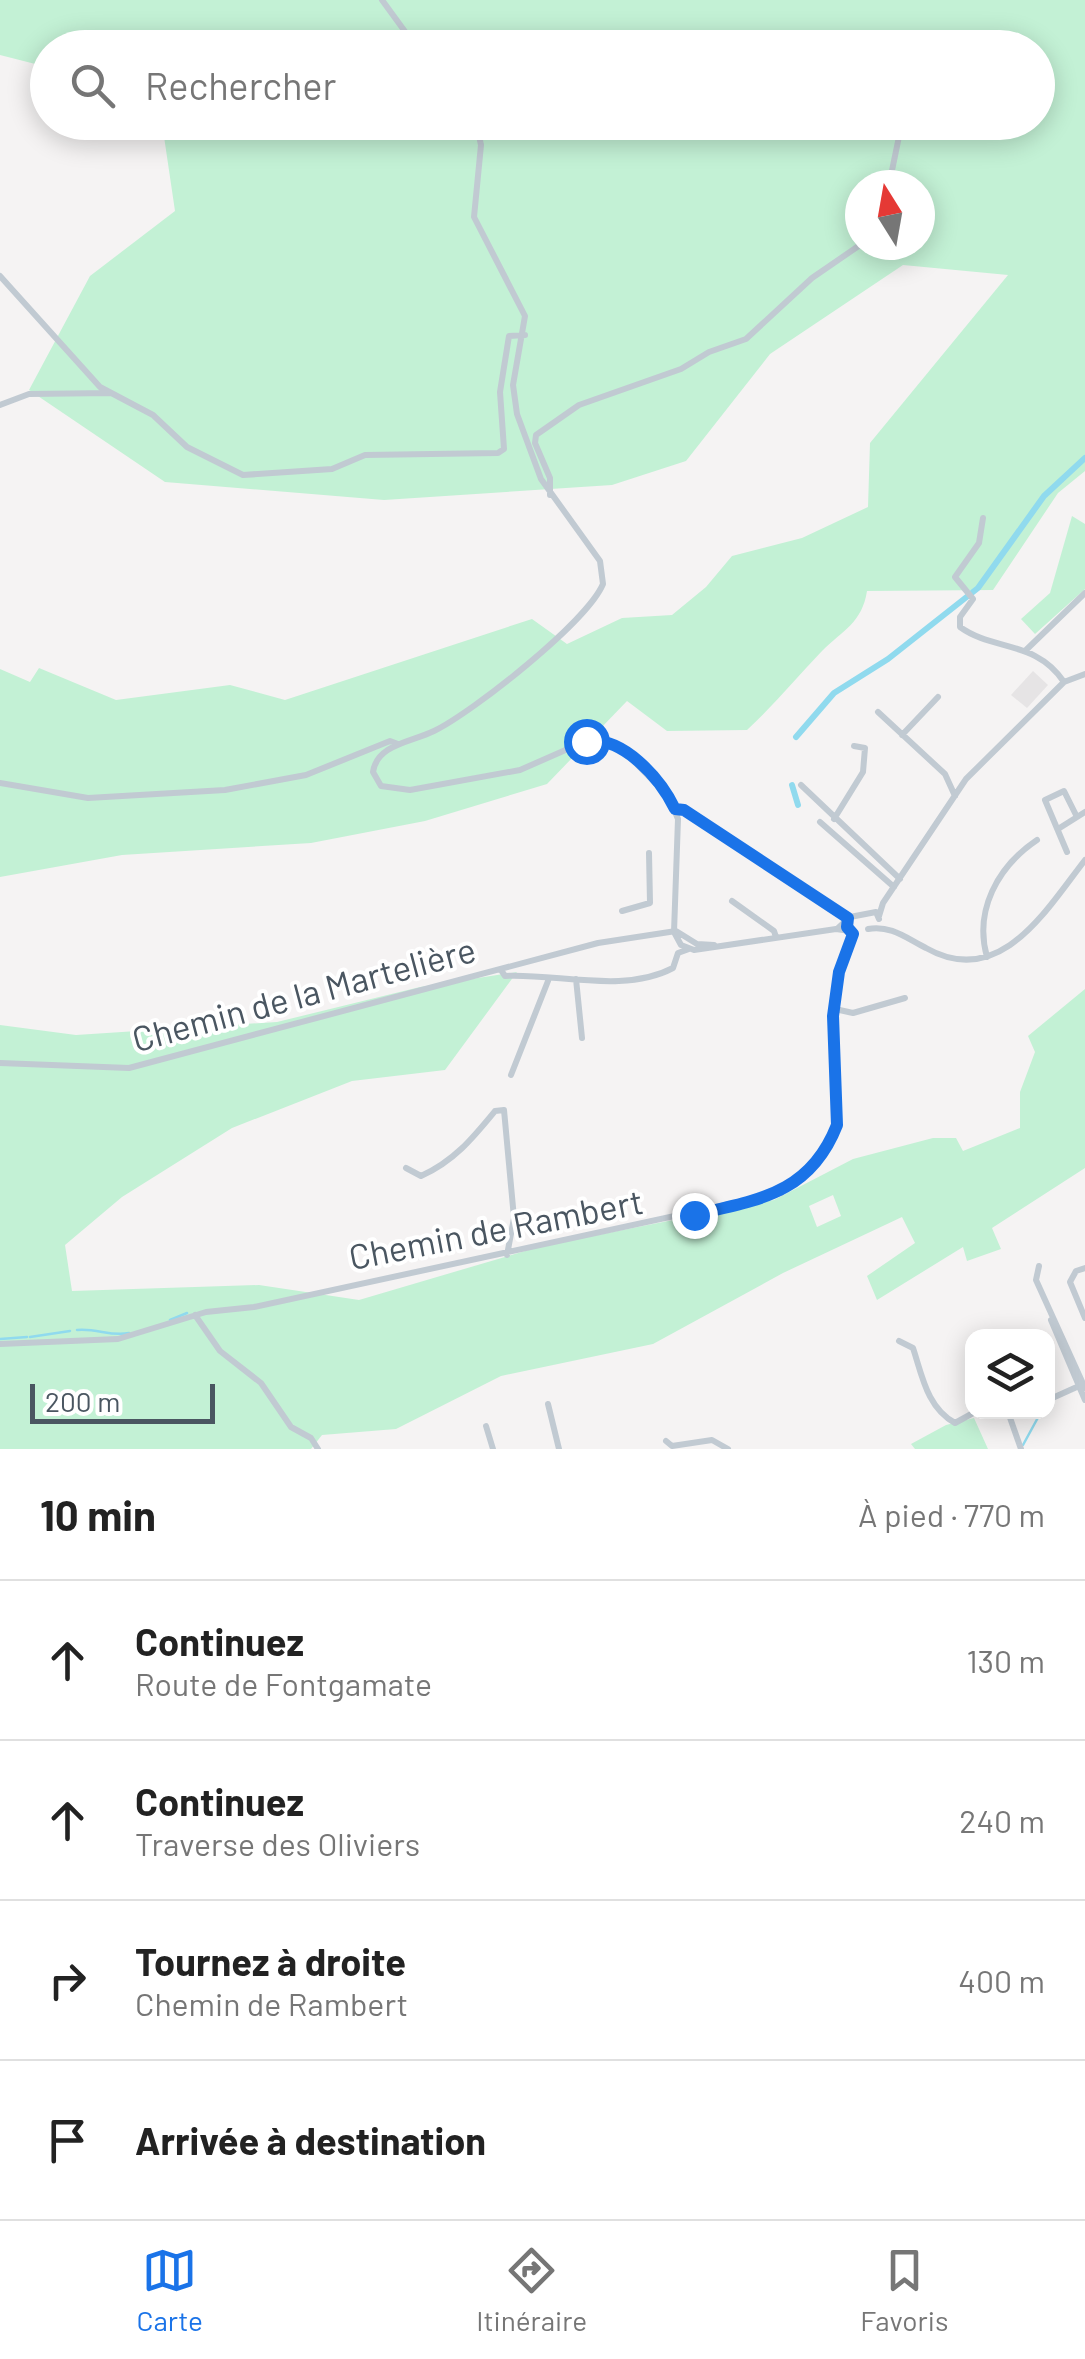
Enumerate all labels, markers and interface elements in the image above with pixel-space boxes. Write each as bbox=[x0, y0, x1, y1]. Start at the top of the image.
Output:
search box bbox=[30, 30, 1055, 140]
icon: search bbox=[65, 58, 120, 113]
text: Rechercher bbox=[145, 62, 336, 108]
north arrow bbox=[845, 170, 935, 260]
route start bbox=[564, 719, 610, 765]
street label: Chemin de la Martelière bbox=[127, 927, 480, 1059]
street label: Chemin de Rambert bbox=[345, 1179, 646, 1277]
route end bbox=[672, 1193, 718, 1239]
map controls bbox=[965, 1329, 1055, 1419]
button: layers bbox=[965, 1329, 1055, 1419]
scale bar bbox=[30, 1379, 215, 1424]
text: 200 m bbox=[45, 1384, 120, 1418]
text: 10 min bbox=[40, 1489, 156, 1539]
text: À pied · 770 m bbox=[858, 1495, 1045, 1533]
text: Continuez bbox=[135, 1618, 304, 1664]
icon: ahead bbox=[40, 1633, 95, 1688]
text: 130 m bbox=[966, 1641, 1045, 1679]
text: Route de Fontgamate bbox=[135, 1664, 432, 1702]
text: Continuez bbox=[135, 1778, 304, 1824]
icon: ahead bbox=[40, 1793, 95, 1848]
text: 240 m bbox=[959, 1801, 1045, 1839]
text: Traverse des Oliviers bbox=[135, 1824, 420, 1862]
text: Tournez à droite bbox=[135, 1938, 406, 1984]
icon: right bbox=[40, 1953, 95, 2008]
text: 400 m bbox=[958, 1961, 1045, 1999]
text: Chemin de Rambert bbox=[135, 1984, 408, 2022]
icon: arrive bbox=[40, 2113, 95, 2168]
text: Arrivée à destination bbox=[135, 2117, 486, 2163]
tab: Carte bbox=[137, 2243, 203, 2337]
tab: Itinéraire bbox=[476, 2243, 587, 2337]
tab: Favoris bbox=[860, 2243, 948, 2337]

